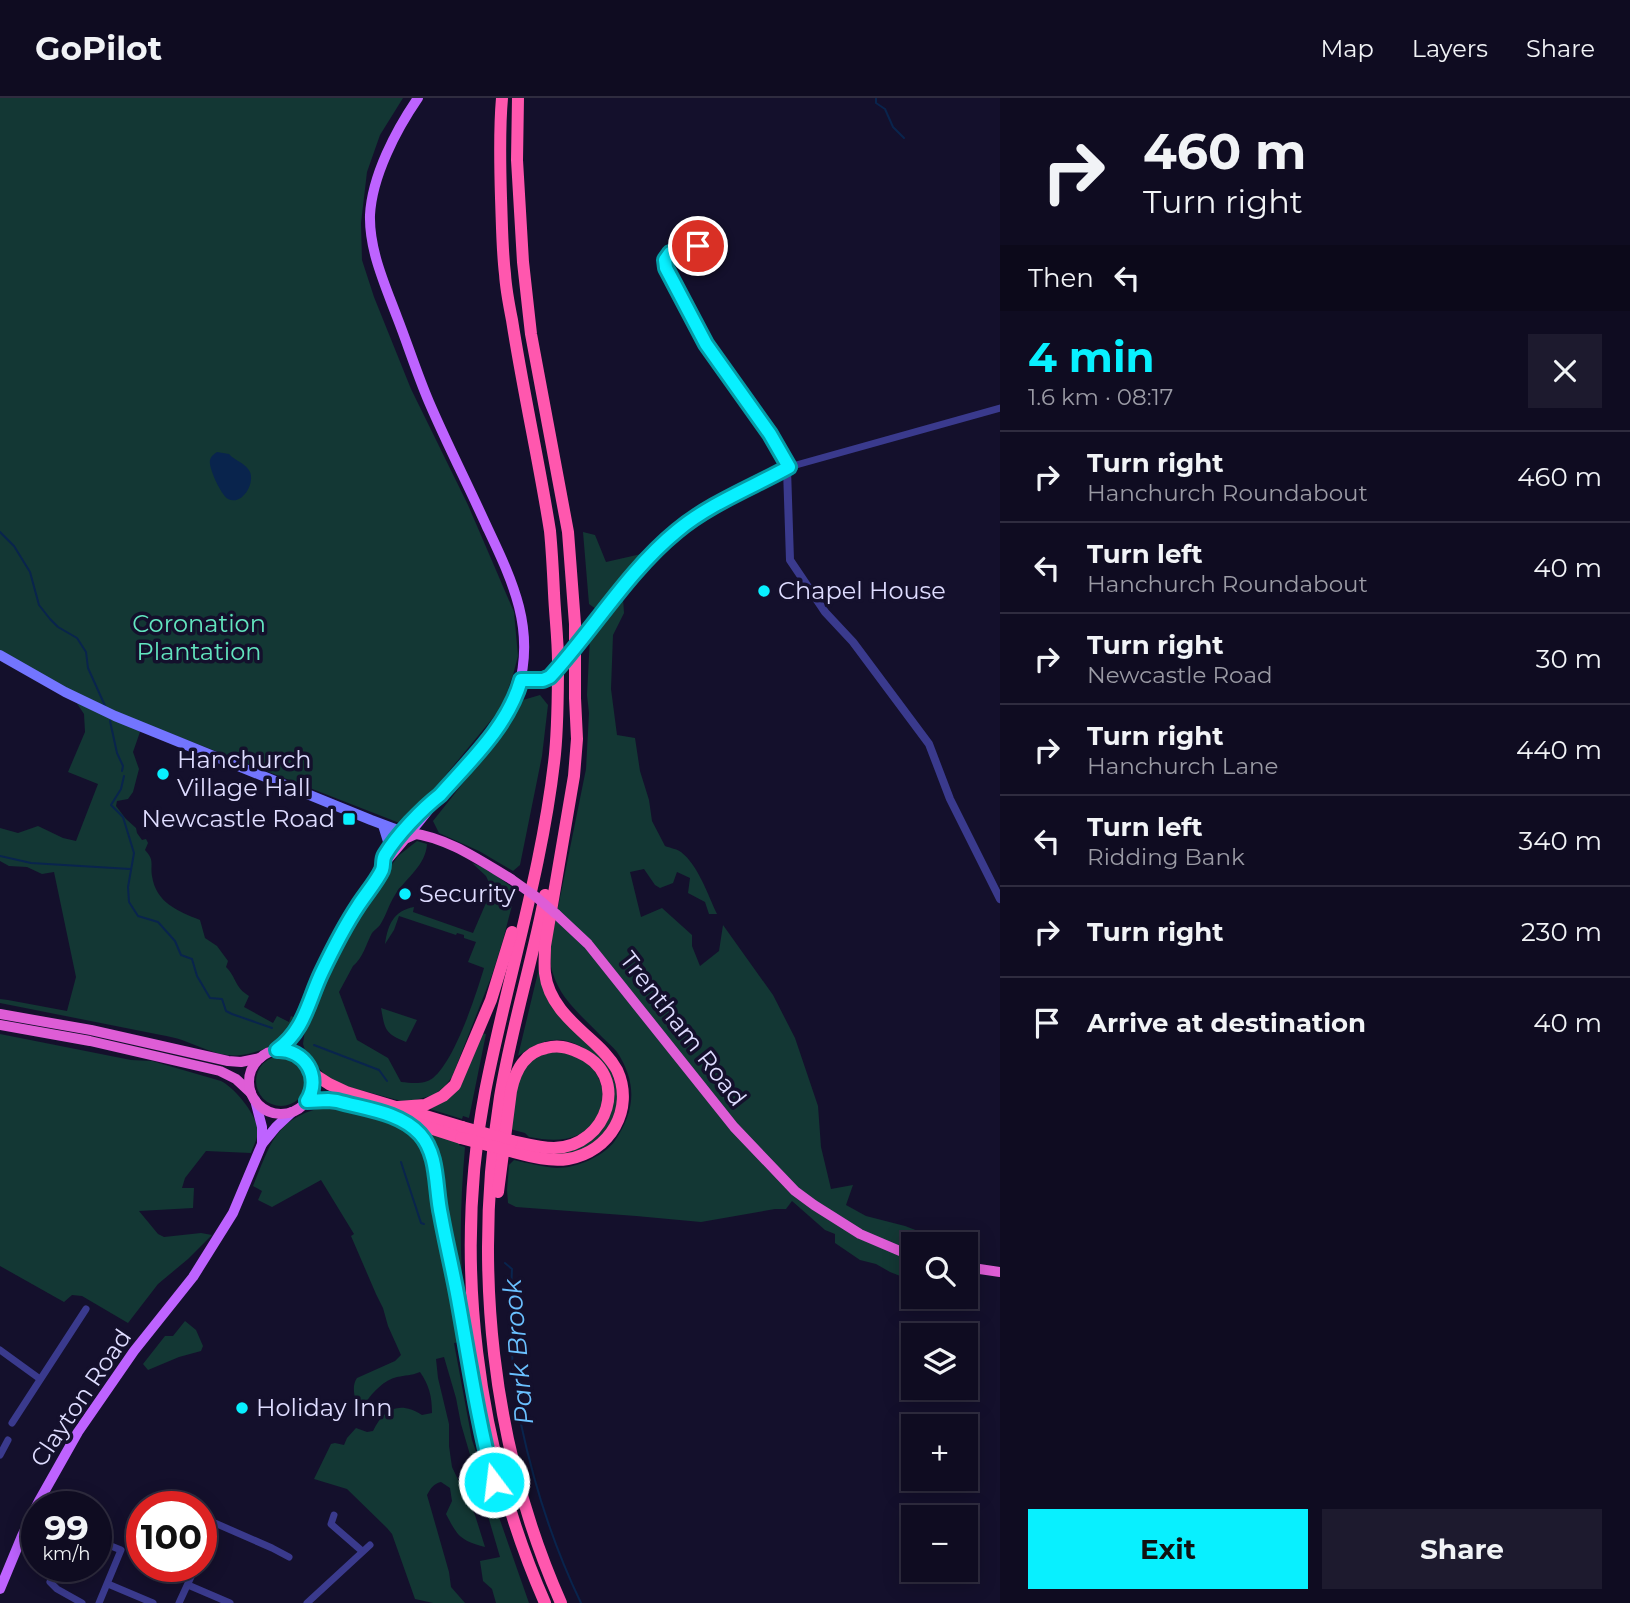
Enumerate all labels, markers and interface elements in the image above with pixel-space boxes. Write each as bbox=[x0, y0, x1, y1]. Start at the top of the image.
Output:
text: GoPilot bbox=[35, 28, 162, 68]
text: Map bbox=[1320, 34, 1374, 63]
text: Layers bbox=[1412, 34, 1488, 63]
text: Share bbox=[1526, 34, 1595, 63]
text: 460 m bbox=[1143, 122, 1307, 181]
icon: right bbox=[1028, 126, 1119, 217]
text: Turn right bbox=[1143, 182, 1303, 221]
pin bbox=[668, 216, 728, 276]
icon: arrive bbox=[679, 227, 717, 265]
icon: left bbox=[1108, 259, 1146, 297]
text: Then bbox=[1028, 262, 1094, 294]
text: 4 min bbox=[1028, 331, 1155, 383]
button: close bbox=[1528, 334, 1602, 408]
text: 1.6 km · 08:17 bbox=[1028, 383, 1173, 411]
text: Turn right bbox=[1087, 447, 1223, 479]
icon: right bbox=[1028, 458, 1066, 496]
text: 460 m bbox=[1517, 461, 1602, 493]
text: Hanchurch Roundabout bbox=[1087, 479, 1368, 507]
text: Turn left bbox=[1087, 538, 1203, 570]
icon: left bbox=[1028, 549, 1066, 587]
text: 40 m bbox=[1533, 552, 1602, 584]
text: Hanchurch Roundabout bbox=[1087, 570, 1368, 598]
place label: Chapel House bbox=[778, 576, 946, 605]
marker: Chapel House bbox=[756, 583, 772, 599]
park label: Coronation Plantation bbox=[132, 609, 266, 666]
text: Turn right bbox=[1087, 629, 1223, 661]
icon: right bbox=[1028, 640, 1066, 678]
text: 30 m bbox=[1536, 643, 1602, 675]
text: Newcastle Road bbox=[1087, 661, 1273, 689]
text: Turn right bbox=[1087, 720, 1223, 752]
icon: right bbox=[1028, 731, 1066, 769]
text: 440 m bbox=[1516, 734, 1602, 766]
place label: Hanchurch Village Hall bbox=[177, 745, 311, 802]
text: Hanchurch Lane bbox=[1087, 752, 1278, 780]
marker: Hanchurch Village Hall bbox=[155, 766, 171, 782]
place label: Newcastle Road bbox=[141, 804, 335, 833]
marker: Newcastle Road bbox=[341, 811, 357, 827]
text: Turn left bbox=[1087, 811, 1203, 843]
icon: left bbox=[1028, 822, 1066, 860]
text: 340 m bbox=[1519, 825, 1602, 857]
text: Ridding Bank bbox=[1087, 843, 1245, 871]
place label: Security bbox=[419, 879, 515, 908]
marker: Security bbox=[397, 886, 413, 902]
icon: right bbox=[1028, 913, 1066, 951]
text: Turn right bbox=[1087, 916, 1223, 948]
text: 230 m bbox=[1521, 916, 1602, 948]
street label: Trentham Road bbox=[614, 946, 753, 1112]
icon: arrive bbox=[1028, 1004, 1066, 1042]
text: Arrive at destination bbox=[1087, 1007, 1366, 1039]
text: 40 m bbox=[1533, 1007, 1602, 1039]
map controls bbox=[901, 1232, 978, 1582]
button: search bbox=[901, 1232, 978, 1309]
water label: Park Brook bbox=[496, 1276, 540, 1426]
street label: Clayton Road bbox=[24, 1323, 137, 1472]
button: layers bbox=[901, 1323, 978, 1400]
place label: Holiday Inn bbox=[256, 1393, 392, 1422]
marker: Holiday Inn bbox=[234, 1400, 250, 1416]
button: + bbox=[901, 1414, 978, 1491]
position arrow bbox=[457, 1445, 531, 1519]
speed limit sign: 100 bbox=[126, 1491, 217, 1582]
button: − bbox=[901, 1505, 978, 1582]
text: 99 bbox=[44, 1506, 89, 1549]
button: Exit bbox=[1028, 1509, 1308, 1589]
button: Share bbox=[1322, 1509, 1602, 1589]
text: km/h bbox=[42, 1543, 91, 1565]

